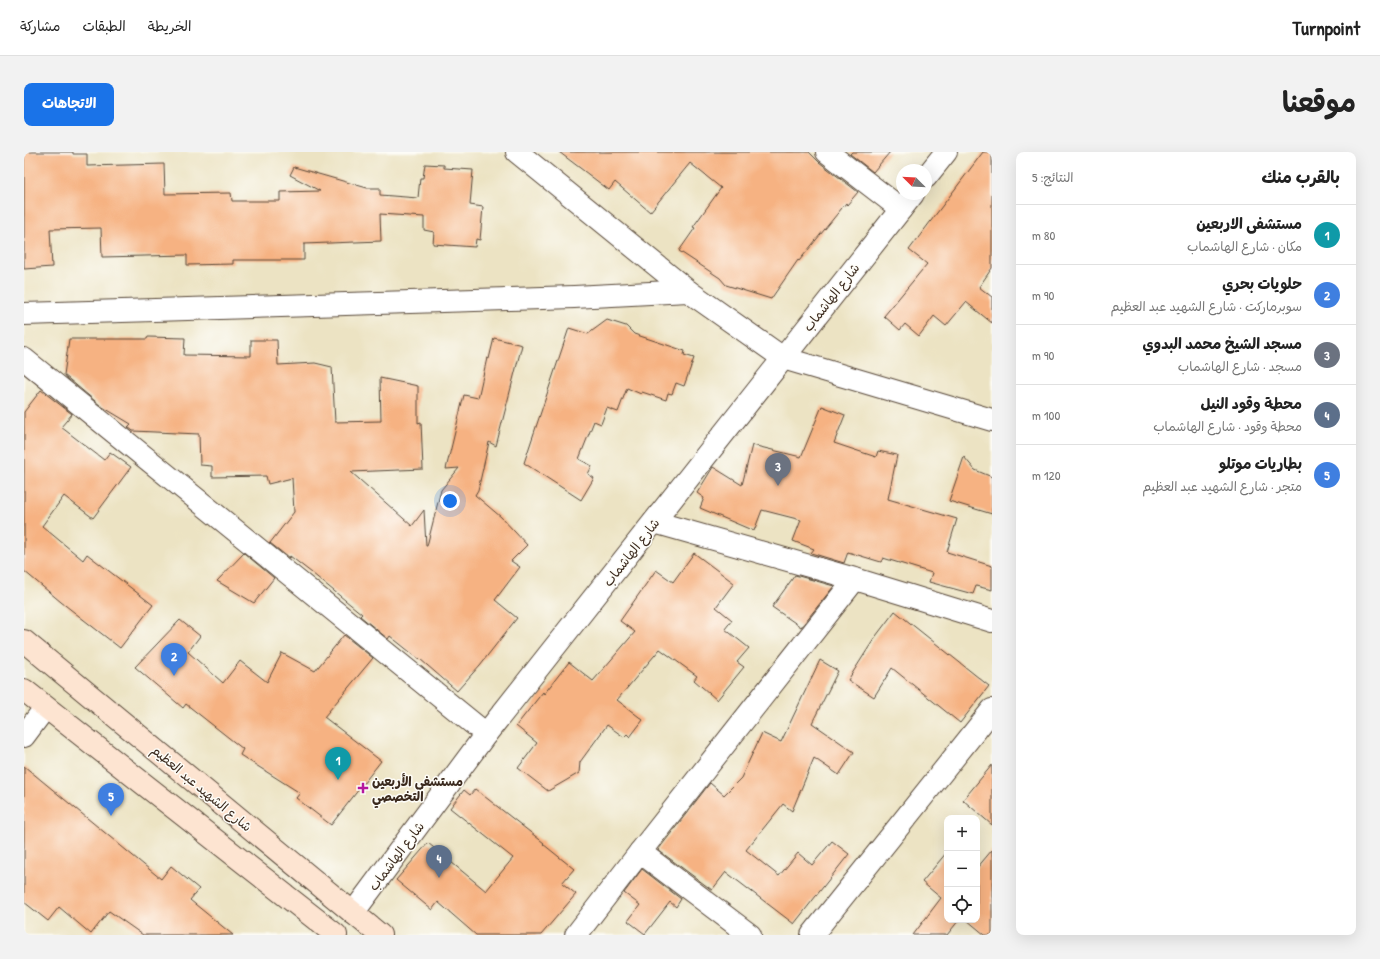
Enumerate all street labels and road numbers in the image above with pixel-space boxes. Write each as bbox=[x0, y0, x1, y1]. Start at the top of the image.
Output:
street label: شارع الهاشماب bbox=[799, 259, 864, 336]
street label: شارع الهاشماب bbox=[599, 514, 664, 591]
street label: شارع الشهيد عبد العظيم bbox=[147, 741, 256, 837]
street label: شارع الهاشماب bbox=[364, 818, 429, 895]

